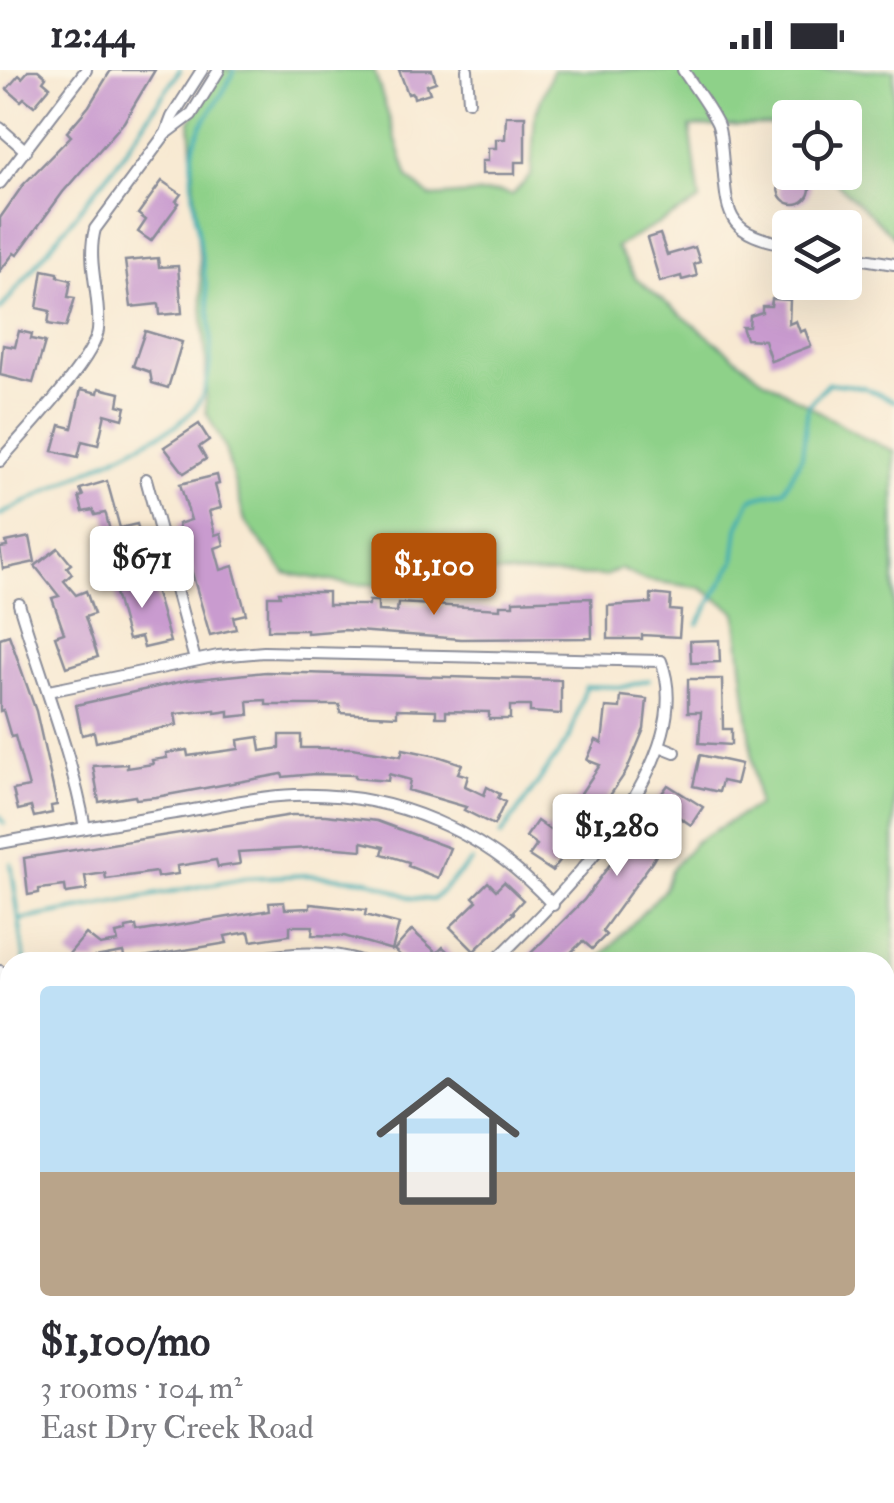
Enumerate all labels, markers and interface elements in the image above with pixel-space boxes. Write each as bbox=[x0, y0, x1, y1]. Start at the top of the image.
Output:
text: 12:44 bbox=[50, 11, 133, 59]
map controls bbox=[772, 100, 862, 300]
button: locate bbox=[772, 100, 862, 190]
button: layers bbox=[772, 210, 862, 300]
pin: $671 bbox=[83, 526, 201, 611]
pin: $1,100 bbox=[353, 533, 515, 618]
text: $671 bbox=[112, 538, 172, 578]
text: $1,100 bbox=[393, 545, 475, 585]
pin: $1,280 bbox=[536, 794, 698, 879]
text: $1,280 bbox=[575, 806, 659, 846]
icon: home bbox=[358, 1051, 538, 1231]
text: $1,100/mo bbox=[40, 1316, 210, 1368]
text: 3 rooms · 104 m² bbox=[40, 1368, 243, 1408]
text: East Dry Creek Road bbox=[40, 1408, 314, 1448]

